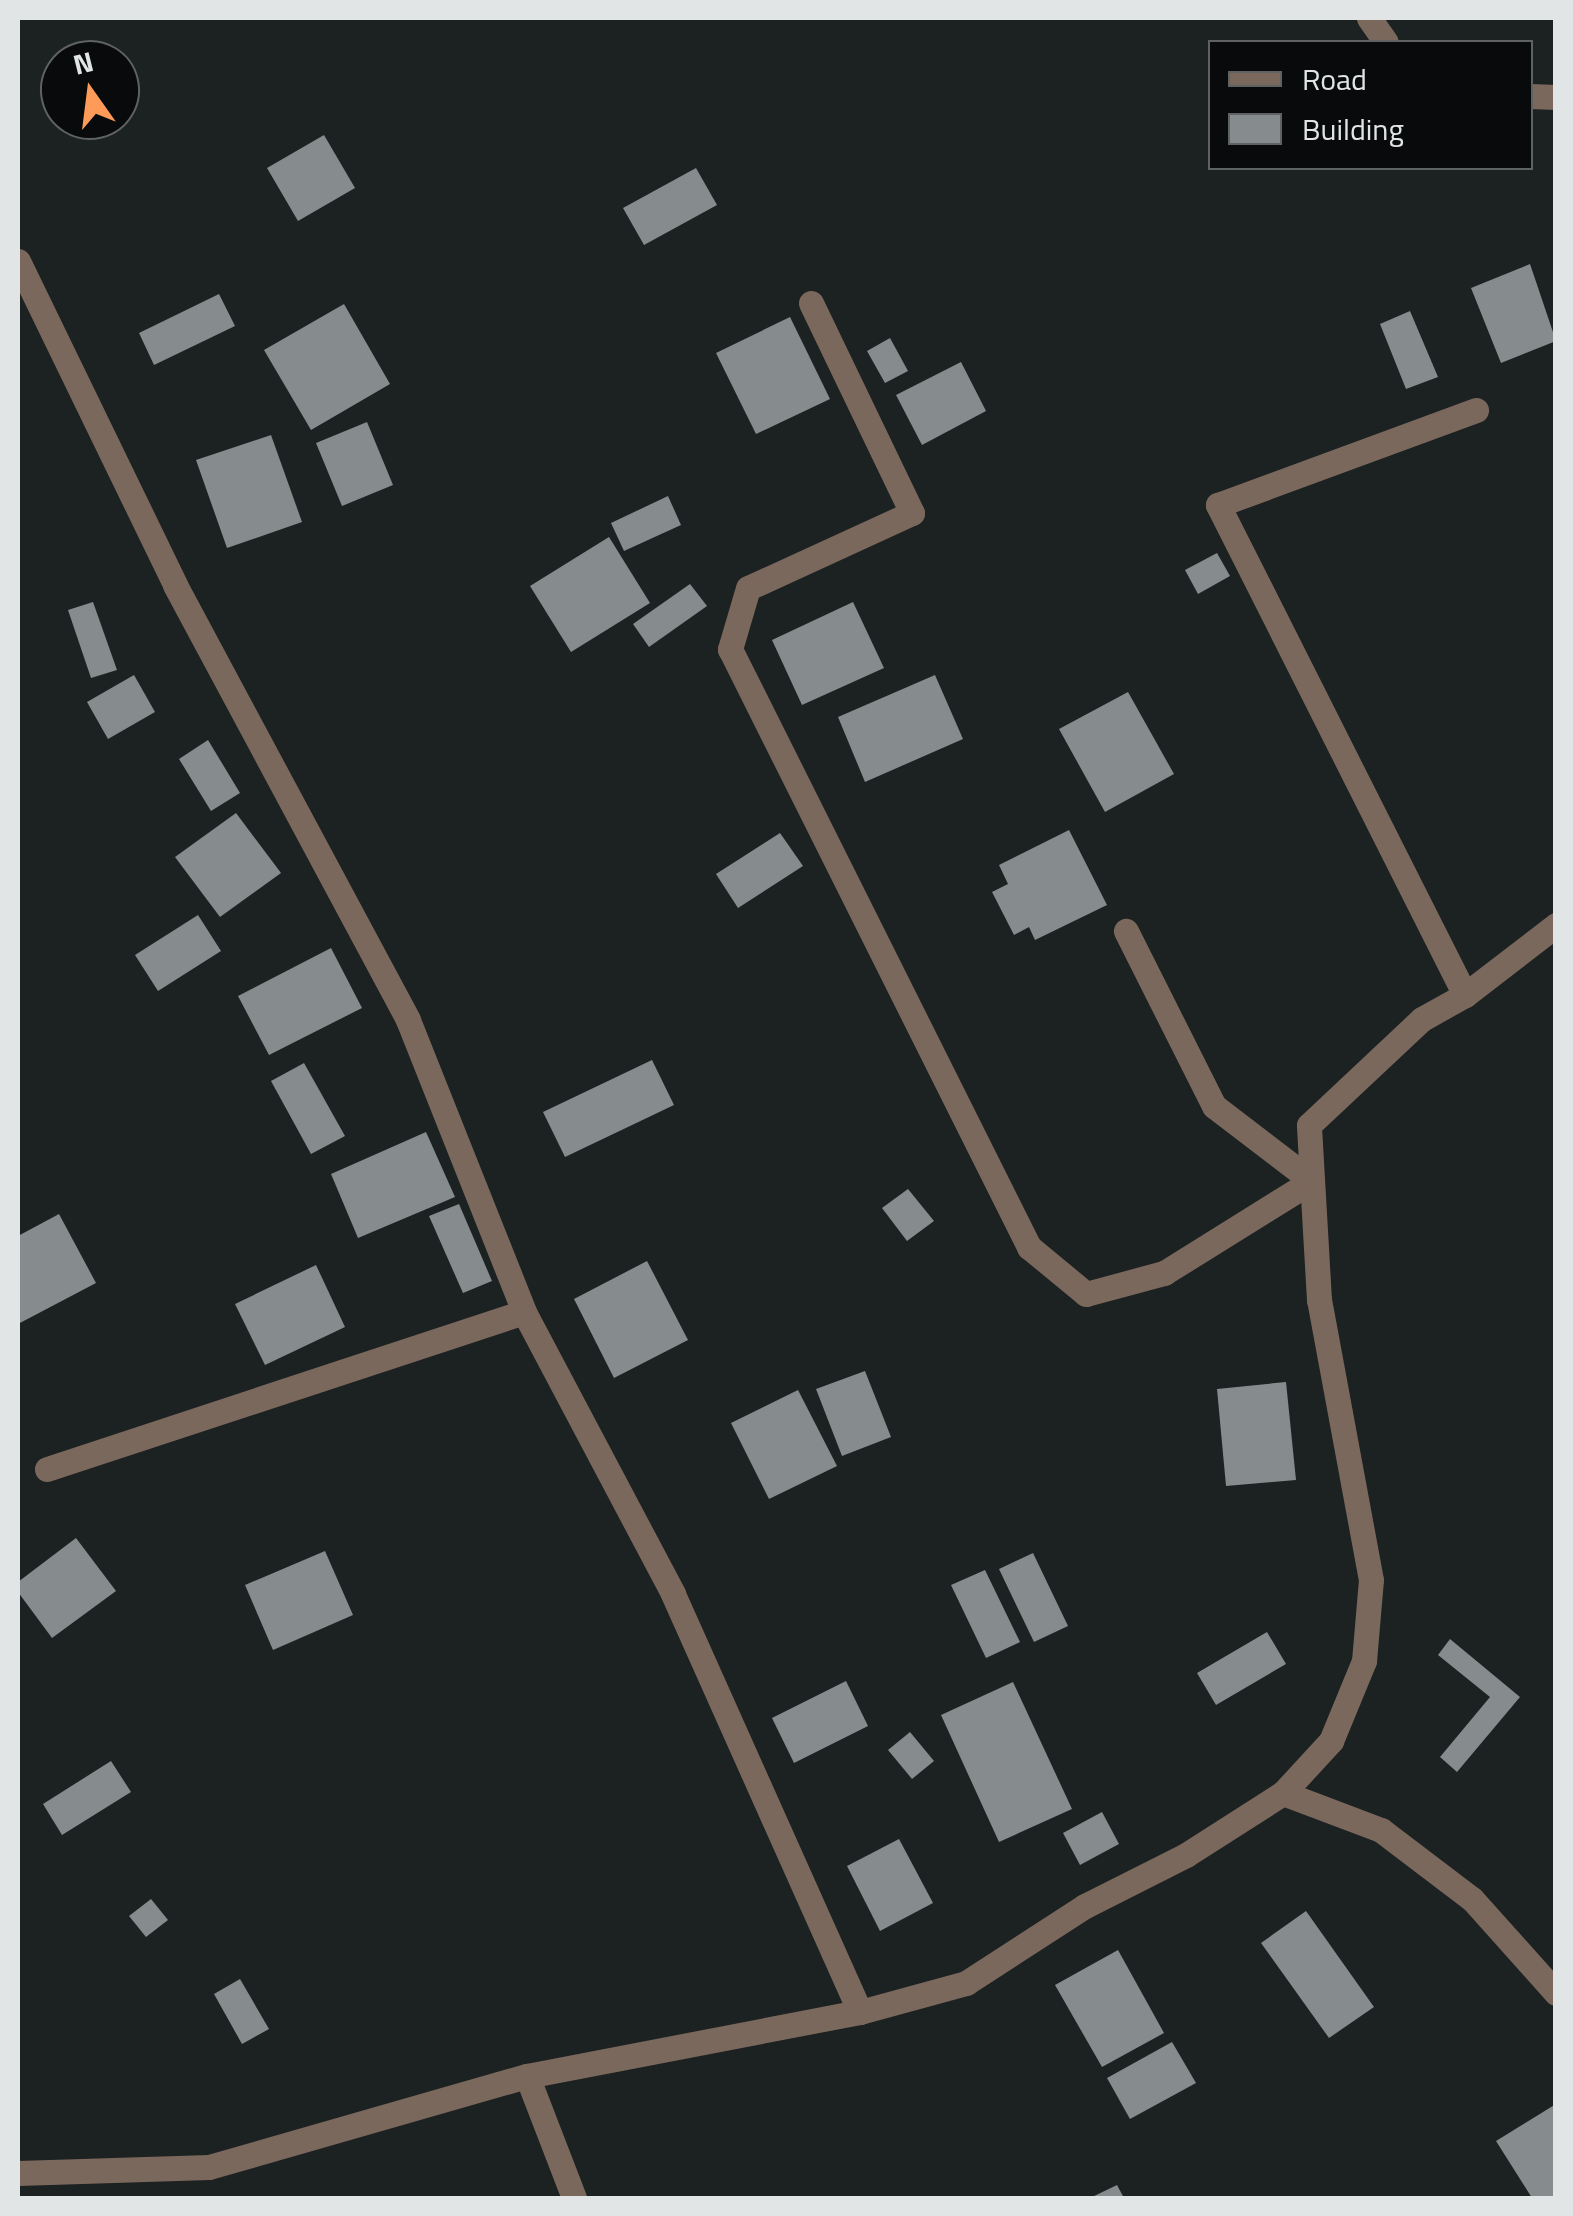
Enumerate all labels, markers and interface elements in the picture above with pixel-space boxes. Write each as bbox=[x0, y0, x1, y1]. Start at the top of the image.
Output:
text: N bbox=[68, 39, 98, 86]
north arrow bbox=[40, 40, 140, 140]
legend bbox=[1208, 40, 1533, 170]
text: Road bbox=[1302, 56, 1367, 102]
text: Building bbox=[1302, 106, 1404, 152]

